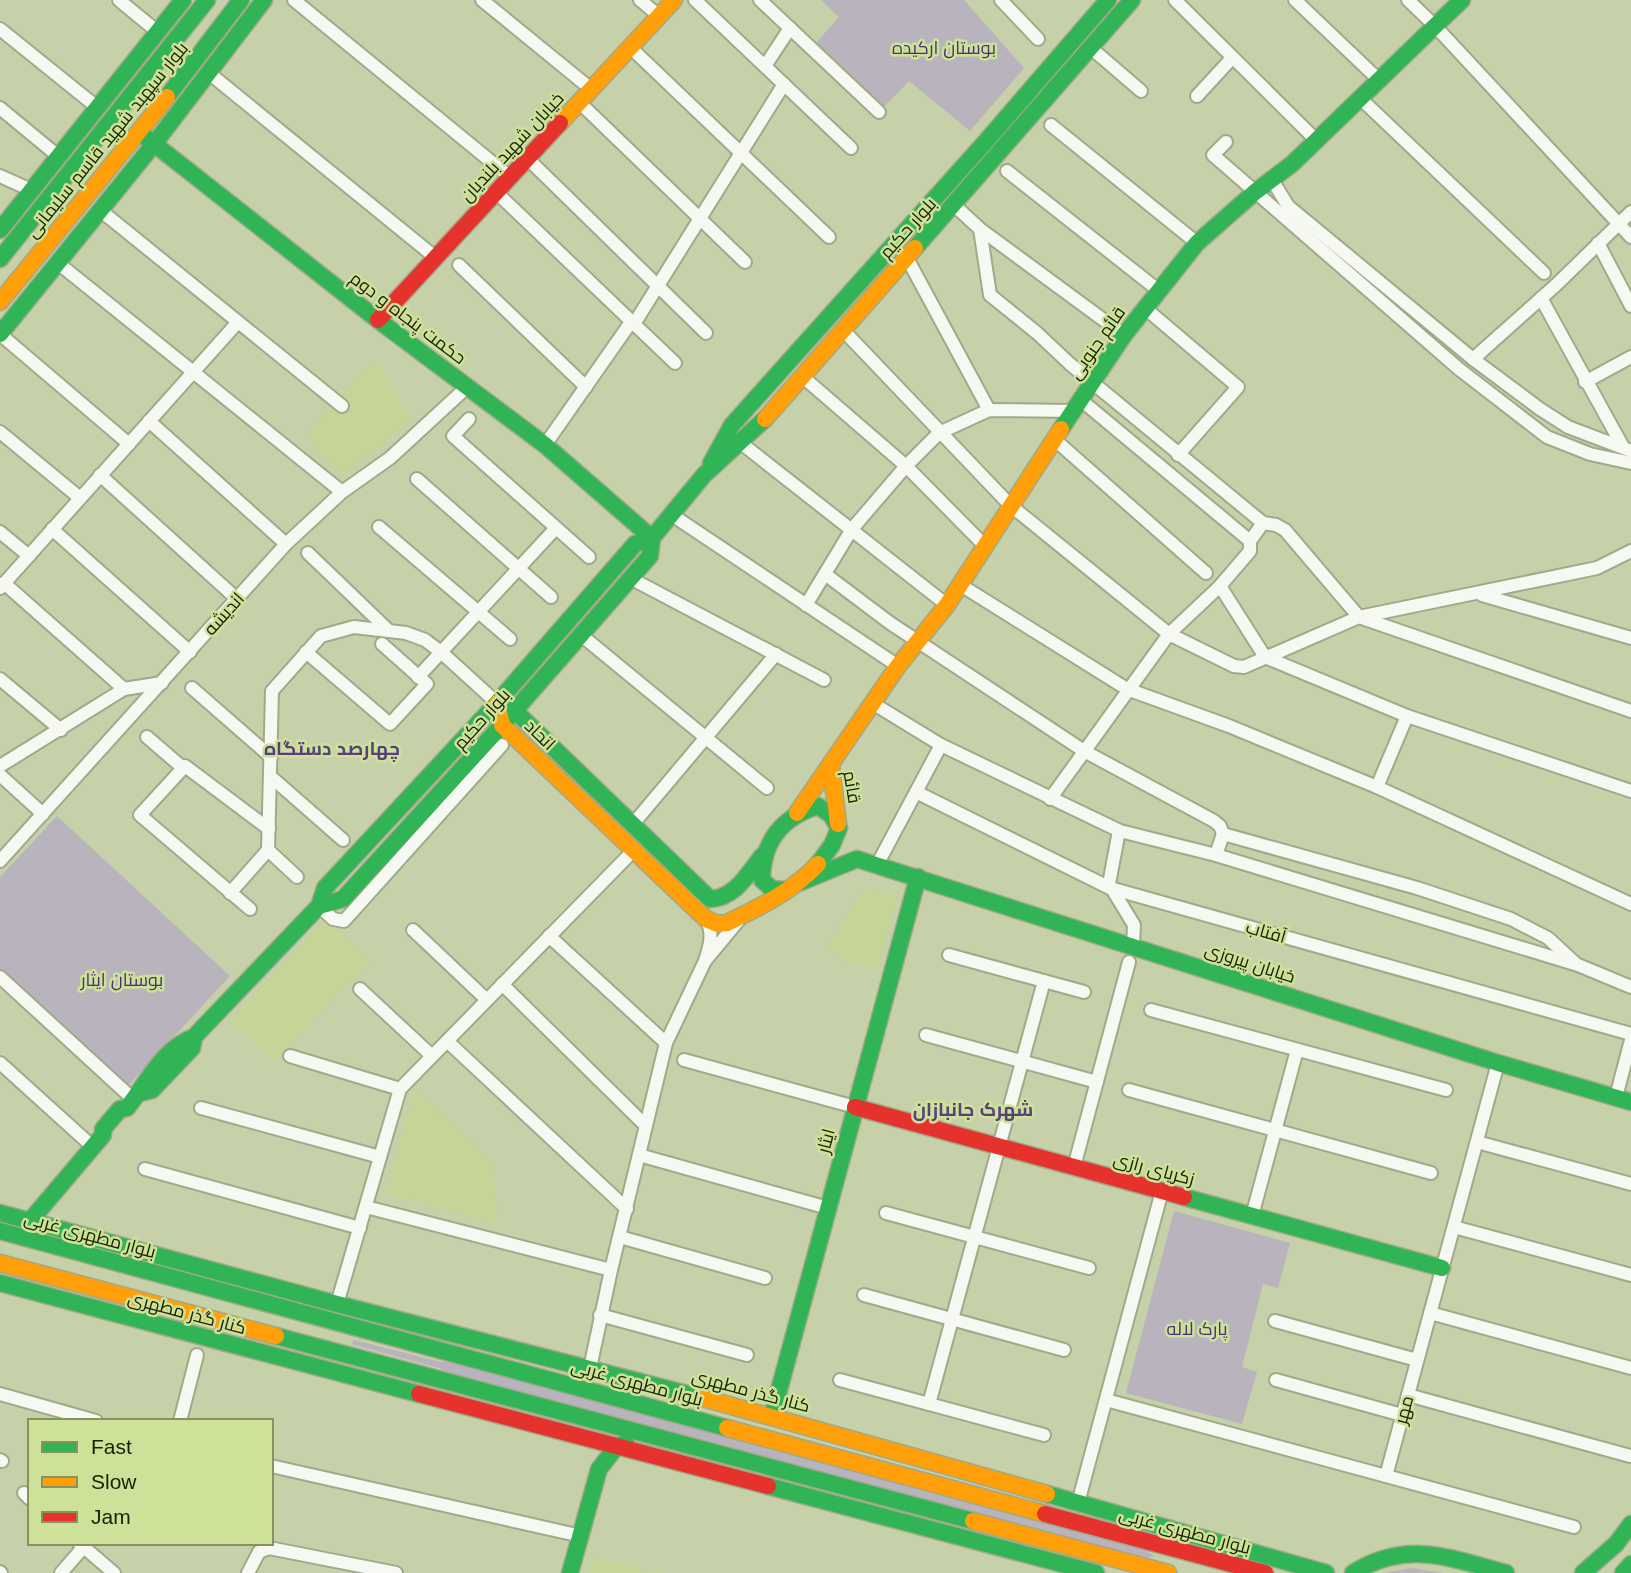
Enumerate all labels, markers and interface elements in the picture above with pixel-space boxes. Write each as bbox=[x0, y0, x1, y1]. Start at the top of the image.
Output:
street label: بلوار سپهبد شهید قاسم سلیمانی bbox=[22, 38, 194, 243]
park label: بوستان ارکیده bbox=[892, 38, 996, 59]
street label: خیابان شهید بلندیان bbox=[456, 88, 568, 206]
street label: بلوار حکیم bbox=[876, 194, 942, 264]
street label: حکمت پنجاه و دوم bbox=[345, 268, 470, 370]
street label: قائم جنوبی bbox=[1065, 303, 1131, 384]
street label: اندیشه bbox=[200, 589, 248, 639]
street label: بلوار حکیم bbox=[450, 685, 516, 755]
street label: اتحاد bbox=[521, 716, 559, 754]
district label: چهارصد دستگاه bbox=[264, 738, 400, 762]
street label: قائم bbox=[837, 769, 865, 805]
street label: آفتاب bbox=[1244, 917, 1288, 947]
street label: خیابان پیروزی bbox=[1202, 939, 1298, 989]
park label: بوستان ایثار bbox=[80, 970, 163, 991]
district label: شهرک جانبازان bbox=[913, 1099, 1033, 1122]
street label: ایثار bbox=[813, 1126, 840, 1157]
street label: زکریای رازی bbox=[1111, 1149, 1197, 1190]
street label: بلوار مطهری غربی bbox=[22, 1208, 158, 1263]
street label: کنار گذر مطهری bbox=[125, 1288, 248, 1339]
park label: پارک لاله bbox=[1167, 1319, 1228, 1341]
street label: بلوار مطهری غربی bbox=[569, 1356, 705, 1411]
street label: کنار گذر مطهری bbox=[689, 1366, 812, 1417]
street label: مهر bbox=[1390, 1393, 1418, 1428]
legend bbox=[28, 1419, 273, 1545]
text: Fast bbox=[91, 1435, 132, 1458]
text: Slow bbox=[91, 1470, 137, 1493]
street label: بلوار مطهری غربی bbox=[1117, 1504, 1253, 1559]
text: Jam bbox=[91, 1505, 131, 1528]

